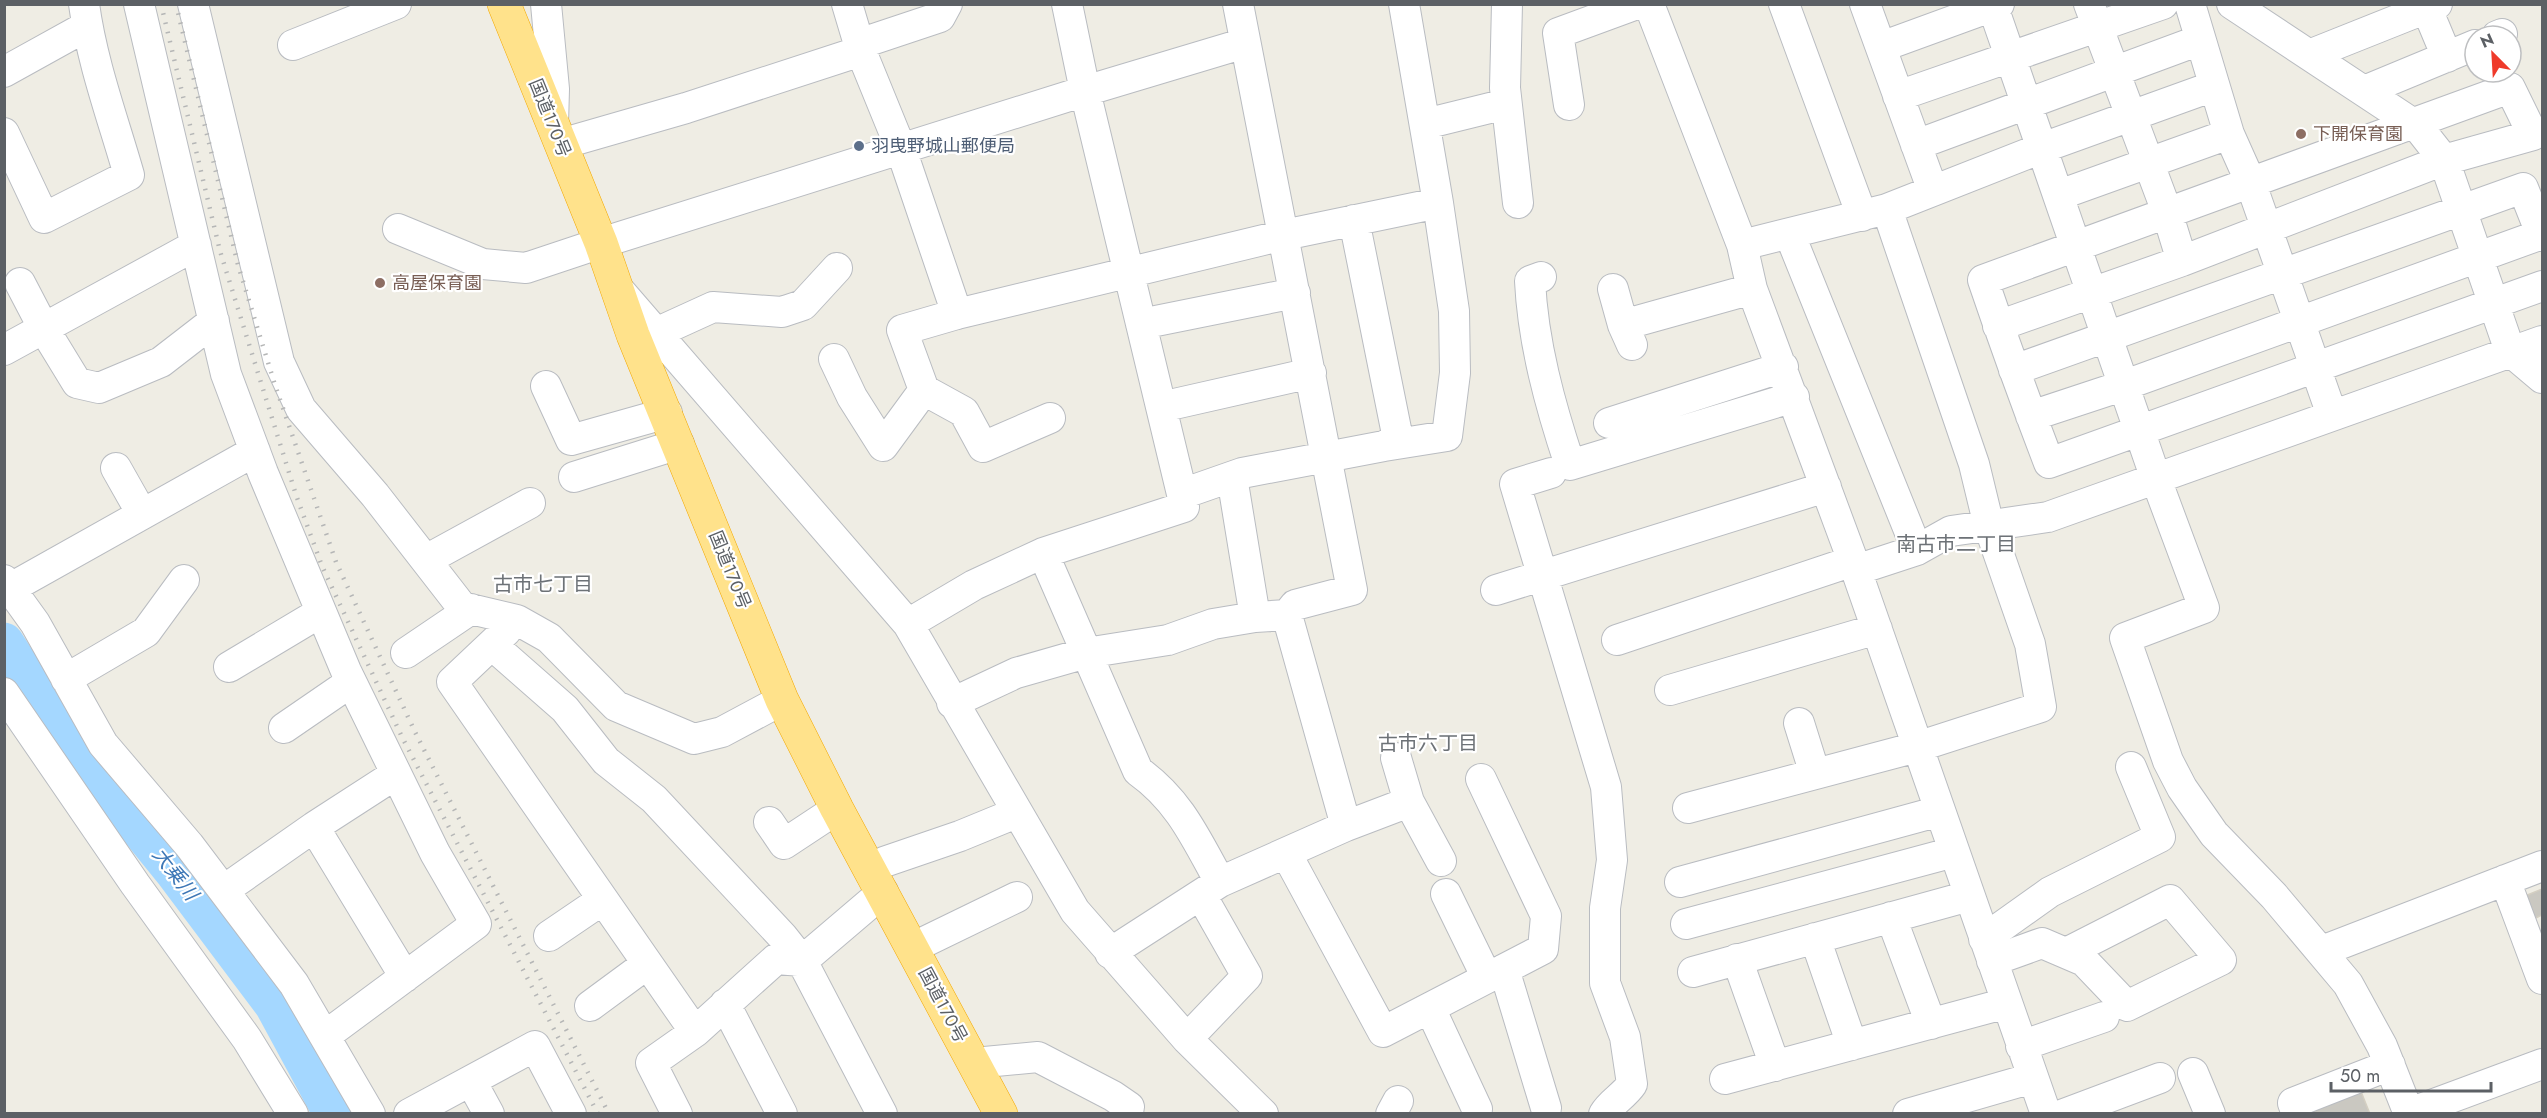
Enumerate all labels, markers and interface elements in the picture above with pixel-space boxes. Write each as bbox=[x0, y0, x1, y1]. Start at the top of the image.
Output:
north arrow bbox=[2463, 24, 2523, 84]
text: N bbox=[2477, 28, 2498, 54]
street label: 国道170号 bbox=[523, 75, 577, 161]
place label: 下開保育園 bbox=[2313, 121, 2403, 147]
marker: 下開保育園 bbox=[2294, 127, 2308, 141]
place label: 羽曳野城山郵便局 bbox=[871, 133, 1015, 159]
marker: 羽曳野城山郵便局 bbox=[852, 139, 866, 153]
place label: 高屋保育園 bbox=[392, 270, 482, 296]
marker: 高屋保育園 bbox=[373, 276, 387, 290]
street label: 国道170号 bbox=[703, 527, 757, 613]
district label: 南古市二丁目 bbox=[1896, 530, 2016, 559]
district label: 古市七丁目 bbox=[493, 570, 593, 599]
district label: 古市六丁目 bbox=[1378, 729, 1478, 758]
water label: 大乗川 bbox=[145, 841, 206, 908]
street label: 国道170号 bbox=[912, 963, 974, 1047]
scale bar bbox=[2331, 1055, 2492, 1093]
text: 50 m bbox=[2340, 1063, 2380, 1089]

